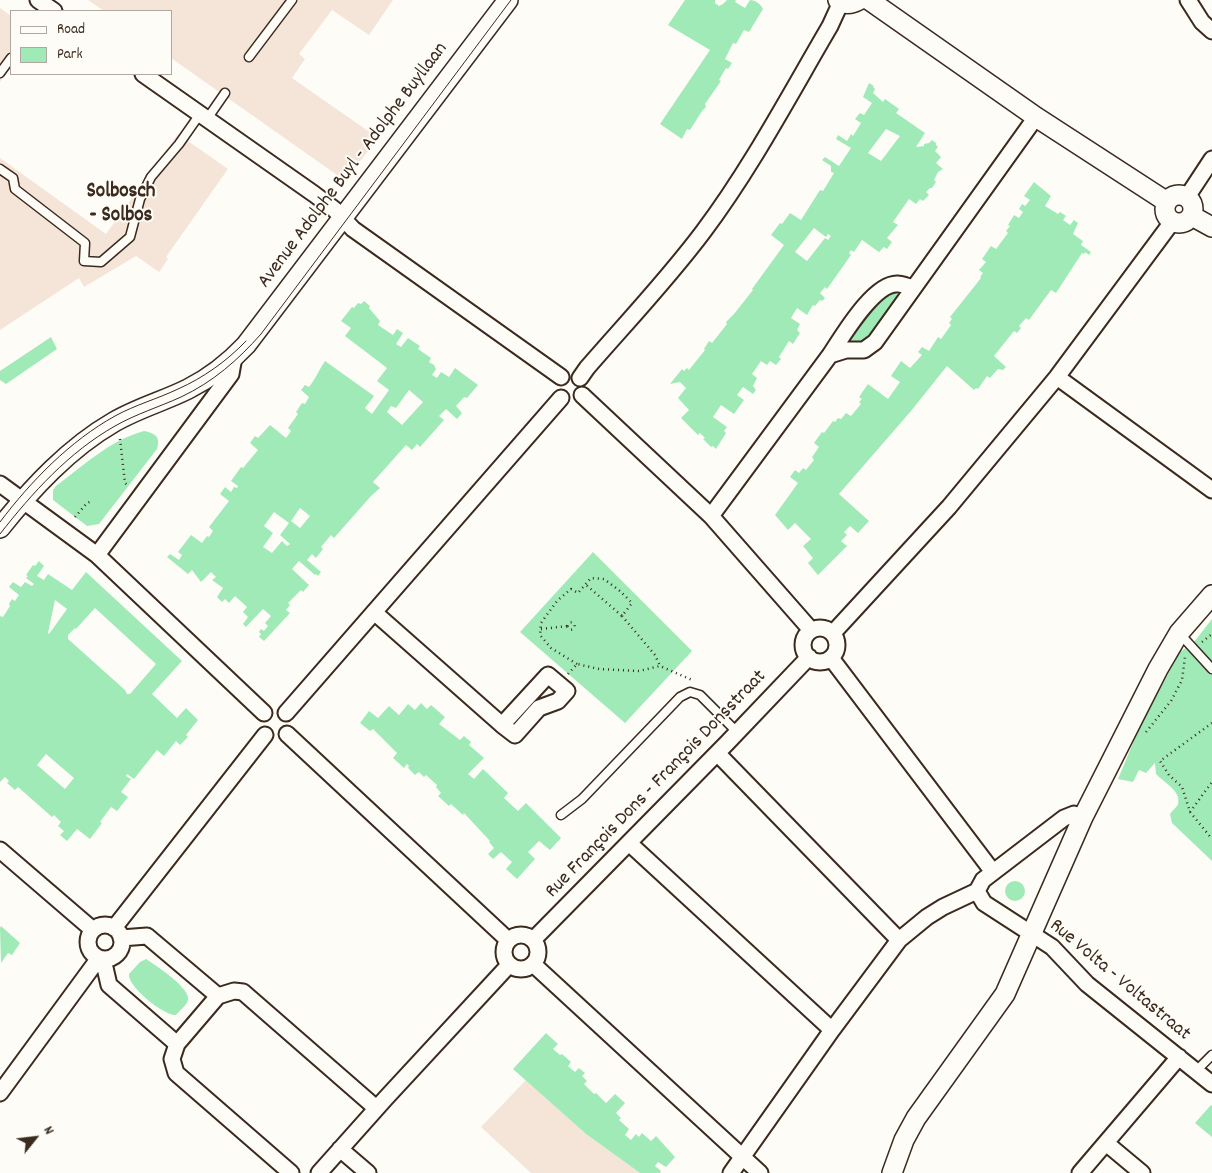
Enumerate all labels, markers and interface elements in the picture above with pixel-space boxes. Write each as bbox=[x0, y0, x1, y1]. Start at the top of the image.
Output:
legend bbox=[10, 10, 172, 75]
text: Road bbox=[57, 19, 85, 41]
street label: Avenue Adolphe Buyl - Adolphe Buyllaan bbox=[254, 38, 454, 294]
text: Park bbox=[57, 44, 83, 66]
district label: Solbosch - Solbos bbox=[87, 180, 155, 230]
street label: Rue François Dons - François Donsstraat bbox=[541, 666, 773, 904]
street label: Rue Volta - Voltastraat bbox=[1043, 915, 1195, 1047]
north arrow bbox=[10, 1113, 60, 1163]
text: N bbox=[38, 1123, 59, 1139]

